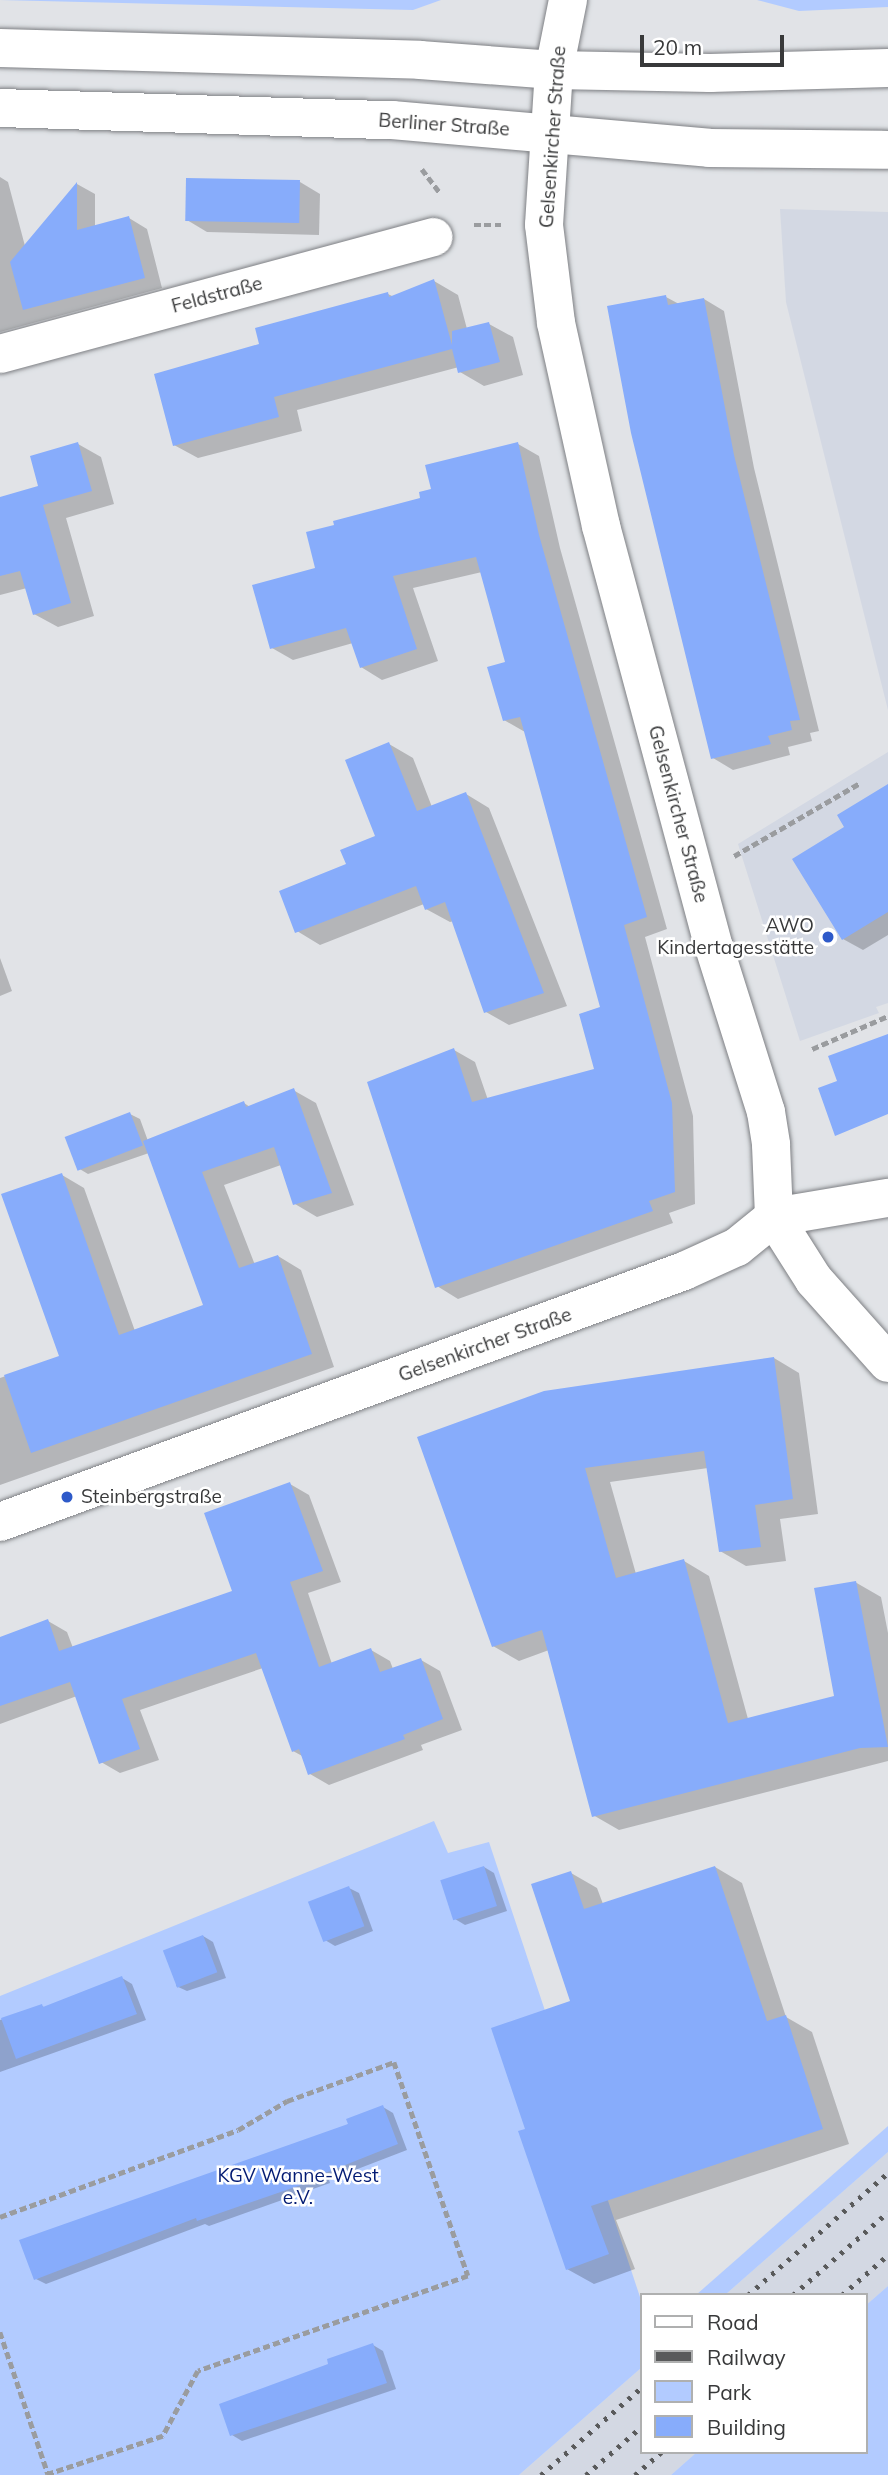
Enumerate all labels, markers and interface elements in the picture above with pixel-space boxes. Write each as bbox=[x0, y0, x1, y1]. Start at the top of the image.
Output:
scale bar bbox=[643, 21, 786, 65]
text: 20 m bbox=[653, 34, 702, 60]
street label: Gelsenkircher Straße bbox=[535, 45, 571, 229]
street label: Berliner Straße bbox=[378, 109, 510, 141]
street label: Feldstraße bbox=[169, 272, 265, 318]
street label: Gelsenkircher Straße bbox=[643, 723, 713, 905]
place label: AWO Kindertagesstätte bbox=[657, 915, 814, 959]
marker: AWO Kindertagesstätte bbox=[820, 929, 836, 945]
street label: Gelsenkircher Straße bbox=[395, 1303, 575, 1387]
place label: Steinbergstraße bbox=[81, 1486, 222, 1508]
marker: Steinbergstraße bbox=[59, 1489, 75, 1505]
park label: KGV Wanne-West e.V. bbox=[217, 2165, 379, 2209]
legend bbox=[640, 2293, 867, 2454]
text: Road bbox=[707, 2309, 758, 2335]
text: Railway bbox=[707, 2344, 786, 2370]
text: Park bbox=[707, 2379, 751, 2405]
text: Building bbox=[707, 2414, 786, 2440]

